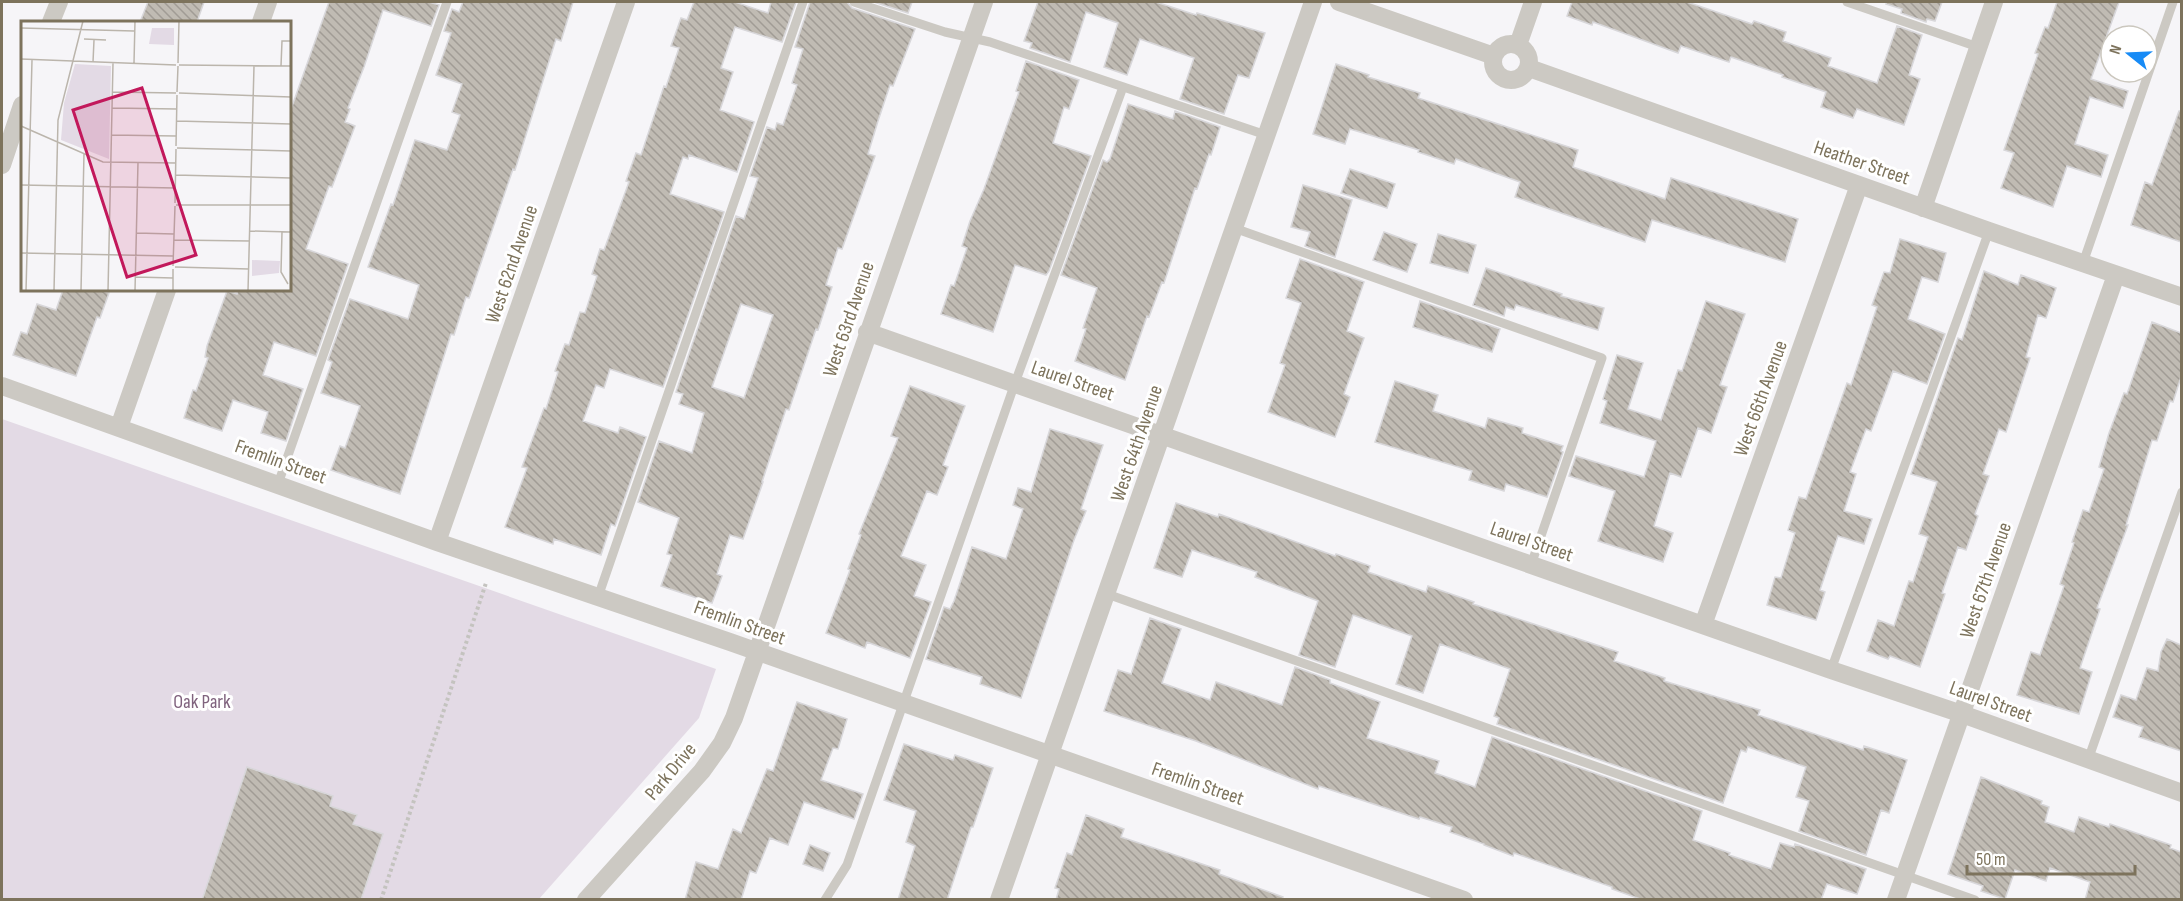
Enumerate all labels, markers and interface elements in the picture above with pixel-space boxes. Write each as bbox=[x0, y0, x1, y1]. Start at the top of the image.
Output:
inset map bbox=[21, 21, 291, 291]
north arrow bbox=[2099, 24, 2159, 84]
text: N bbox=[2106, 43, 2127, 57]
street label: Heather Street bbox=[1811, 135, 1913, 191]
street label: West 62nd Avenue bbox=[481, 202, 543, 327]
street label: West 63rd Avenue bbox=[818, 259, 880, 380]
street label: West 66th Avenue bbox=[1729, 337, 1793, 460]
street label: Laurel Street bbox=[1028, 356, 1117, 406]
street label: West 64th Avenue bbox=[1106, 382, 1168, 505]
street label: Fremlin Street bbox=[232, 434, 330, 490]
street label: Laurel Street bbox=[1487, 517, 1576, 567]
street label: West 67th Avenue bbox=[1955, 519, 2017, 641]
street label: Fremlin Street bbox=[691, 595, 789, 651]
street label: Laurel Street bbox=[1946, 676, 2035, 728]
park label: Oak Park bbox=[173, 690, 231, 714]
street label: Park Drive bbox=[640, 738, 702, 805]
street label: Fremlin Street bbox=[1149, 757, 1247, 811]
scale bar bbox=[1967, 838, 2135, 876]
text: 50 m bbox=[1976, 849, 2006, 870]

